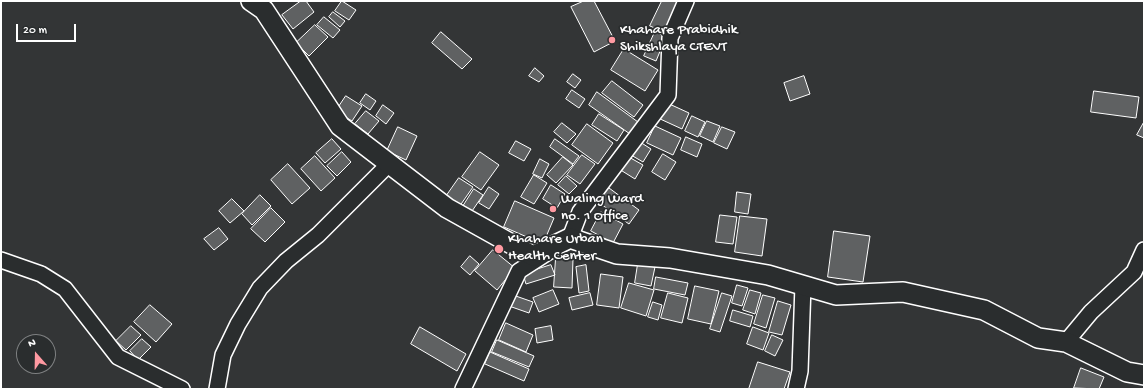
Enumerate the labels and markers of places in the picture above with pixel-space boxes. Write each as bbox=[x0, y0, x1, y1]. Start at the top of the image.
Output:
place label: Khahare Prabidhik Shikshlaya CTEVT bbox=[620, 22, 738, 57]
marker: Khahare Prabidhik Shikshlaya CTEVT bbox=[607, 35, 617, 45]
place label: Waling Ward no. 1 Office bbox=[561, 191, 643, 226]
marker: Waling Ward no. 1 Office bbox=[548, 204, 558, 214]
place label: Khahare Urban Health Center bbox=[508, 231, 603, 266]
marker: Khahare Urban Health Center bbox=[493, 243, 505, 255]

